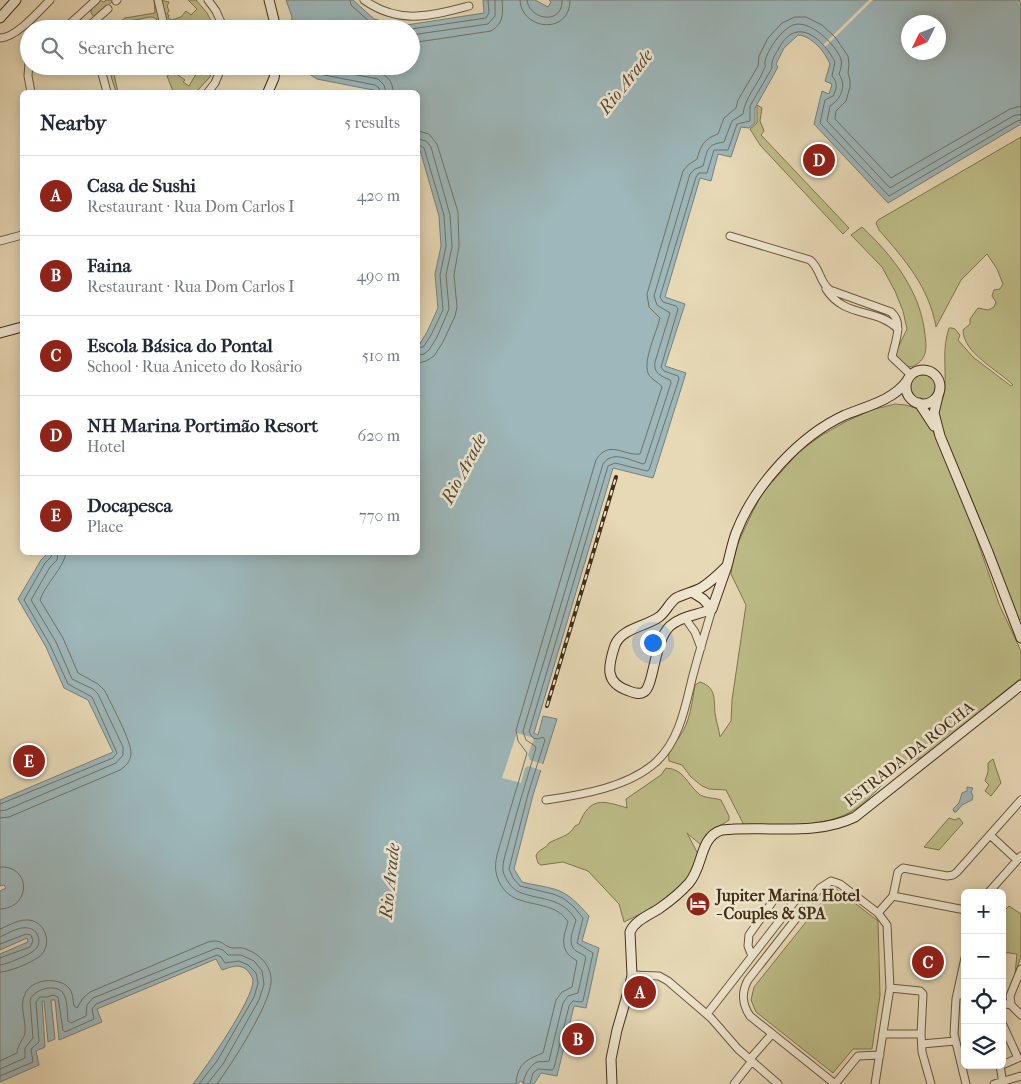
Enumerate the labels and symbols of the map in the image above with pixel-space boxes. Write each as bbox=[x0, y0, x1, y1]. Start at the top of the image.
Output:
north arrow bbox=[901, 15, 946, 60]
water label: Rio Arade bbox=[594, 45, 658, 119]
pin: D bbox=[803, 141, 835, 179]
water label: Rio Arade bbox=[437, 430, 491, 508]
your location bbox=[640, 630, 666, 656]
street label: ESTRADA DA ROCHA bbox=[840, 697, 978, 811]
pin: E bbox=[13, 742, 45, 780]
water label: Rio Arade bbox=[376, 842, 404, 921]
place label: Jupiter Marina Hotel - Couples & SPA bbox=[714, 886, 861, 924]
hotel icon: Jupiter Marina Hotel - Couples & SPA bbox=[685, 891, 711, 917]
pin: C bbox=[912, 943, 944, 981]
pin: A bbox=[624, 973, 656, 1011]
pin: B bbox=[562, 1020, 594, 1058]

